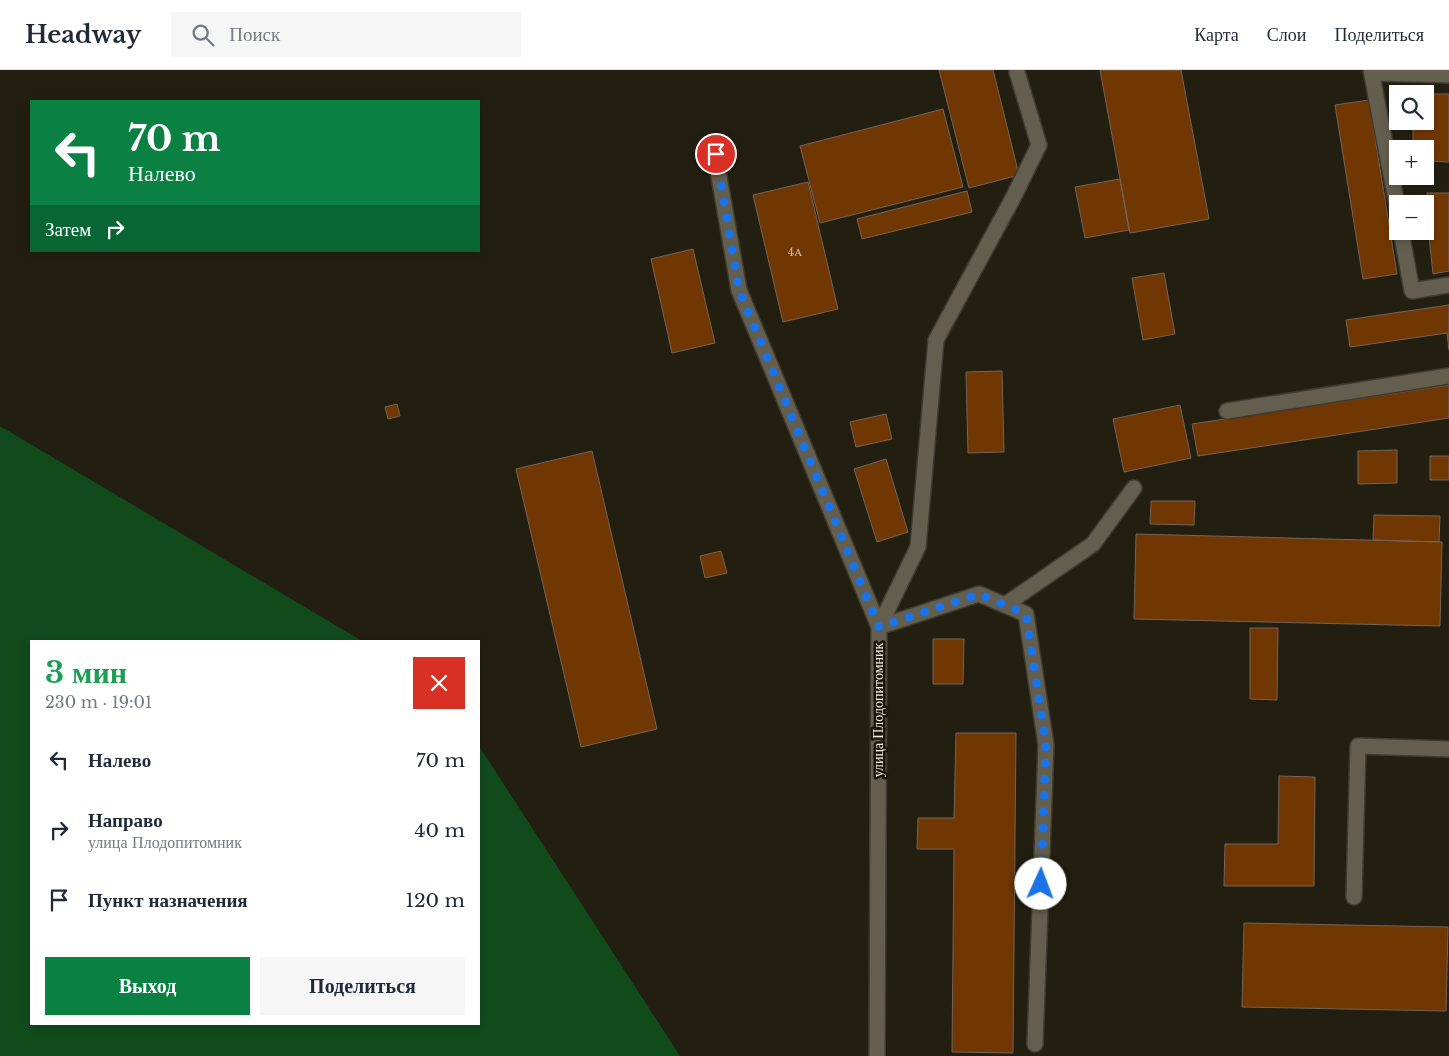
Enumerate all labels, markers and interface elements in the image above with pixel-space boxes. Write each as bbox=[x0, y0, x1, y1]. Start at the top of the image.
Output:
search box bbox=[171, 12, 521, 57]
text: Headway bbox=[25, 20, 141, 49]
icon: search bbox=[189, 21, 217, 49]
text: Поиск bbox=[229, 23, 280, 46]
text: Карта bbox=[1194, 24, 1239, 46]
text: Слои bbox=[1267, 24, 1306, 46]
text: Поделиться bbox=[1334, 24, 1424, 46]
map controls bbox=[1389, 85, 1434, 240]
button: search bbox=[1389, 85, 1434, 130]
text: 70 m bbox=[128, 117, 221, 160]
icon: left bbox=[45, 120, 110, 185]
pin bbox=[695, 133, 737, 175]
icon: arrive bbox=[702, 140, 730, 168]
button: + bbox=[1389, 140, 1434, 185]
text: Налево bbox=[128, 160, 196, 187]
button: − bbox=[1389, 195, 1434, 240]
icon: right bbox=[101, 215, 129, 243]
text: Затем bbox=[45, 218, 91, 241]
house number: 4А bbox=[788, 245, 802, 259]
street label: улица Плодопитомник bbox=[869, 642, 887, 777]
text: 3 мин bbox=[45, 654, 127, 691]
button: close bbox=[413, 657, 465, 709]
text: 230 m · 19:01 bbox=[45, 692, 152, 712]
icon: left bbox=[45, 746, 73, 774]
text: Налево bbox=[88, 749, 151, 772]
text: 70 m bbox=[416, 749, 465, 772]
text: Направо bbox=[88, 809, 163, 832]
icon: right bbox=[45, 816, 73, 844]
text: 40 m bbox=[414, 819, 465, 842]
text: улица Плодопитомник bbox=[88, 832, 242, 852]
position arrow bbox=[1014, 857, 1066, 909]
icon: arrive bbox=[45, 886, 73, 914]
text: Пункт назначения bbox=[88, 889, 248, 912]
text: 120 m bbox=[405, 889, 465, 912]
button: Выход bbox=[45, 957, 250, 1015]
button: Поделиться bbox=[260, 957, 465, 1015]

